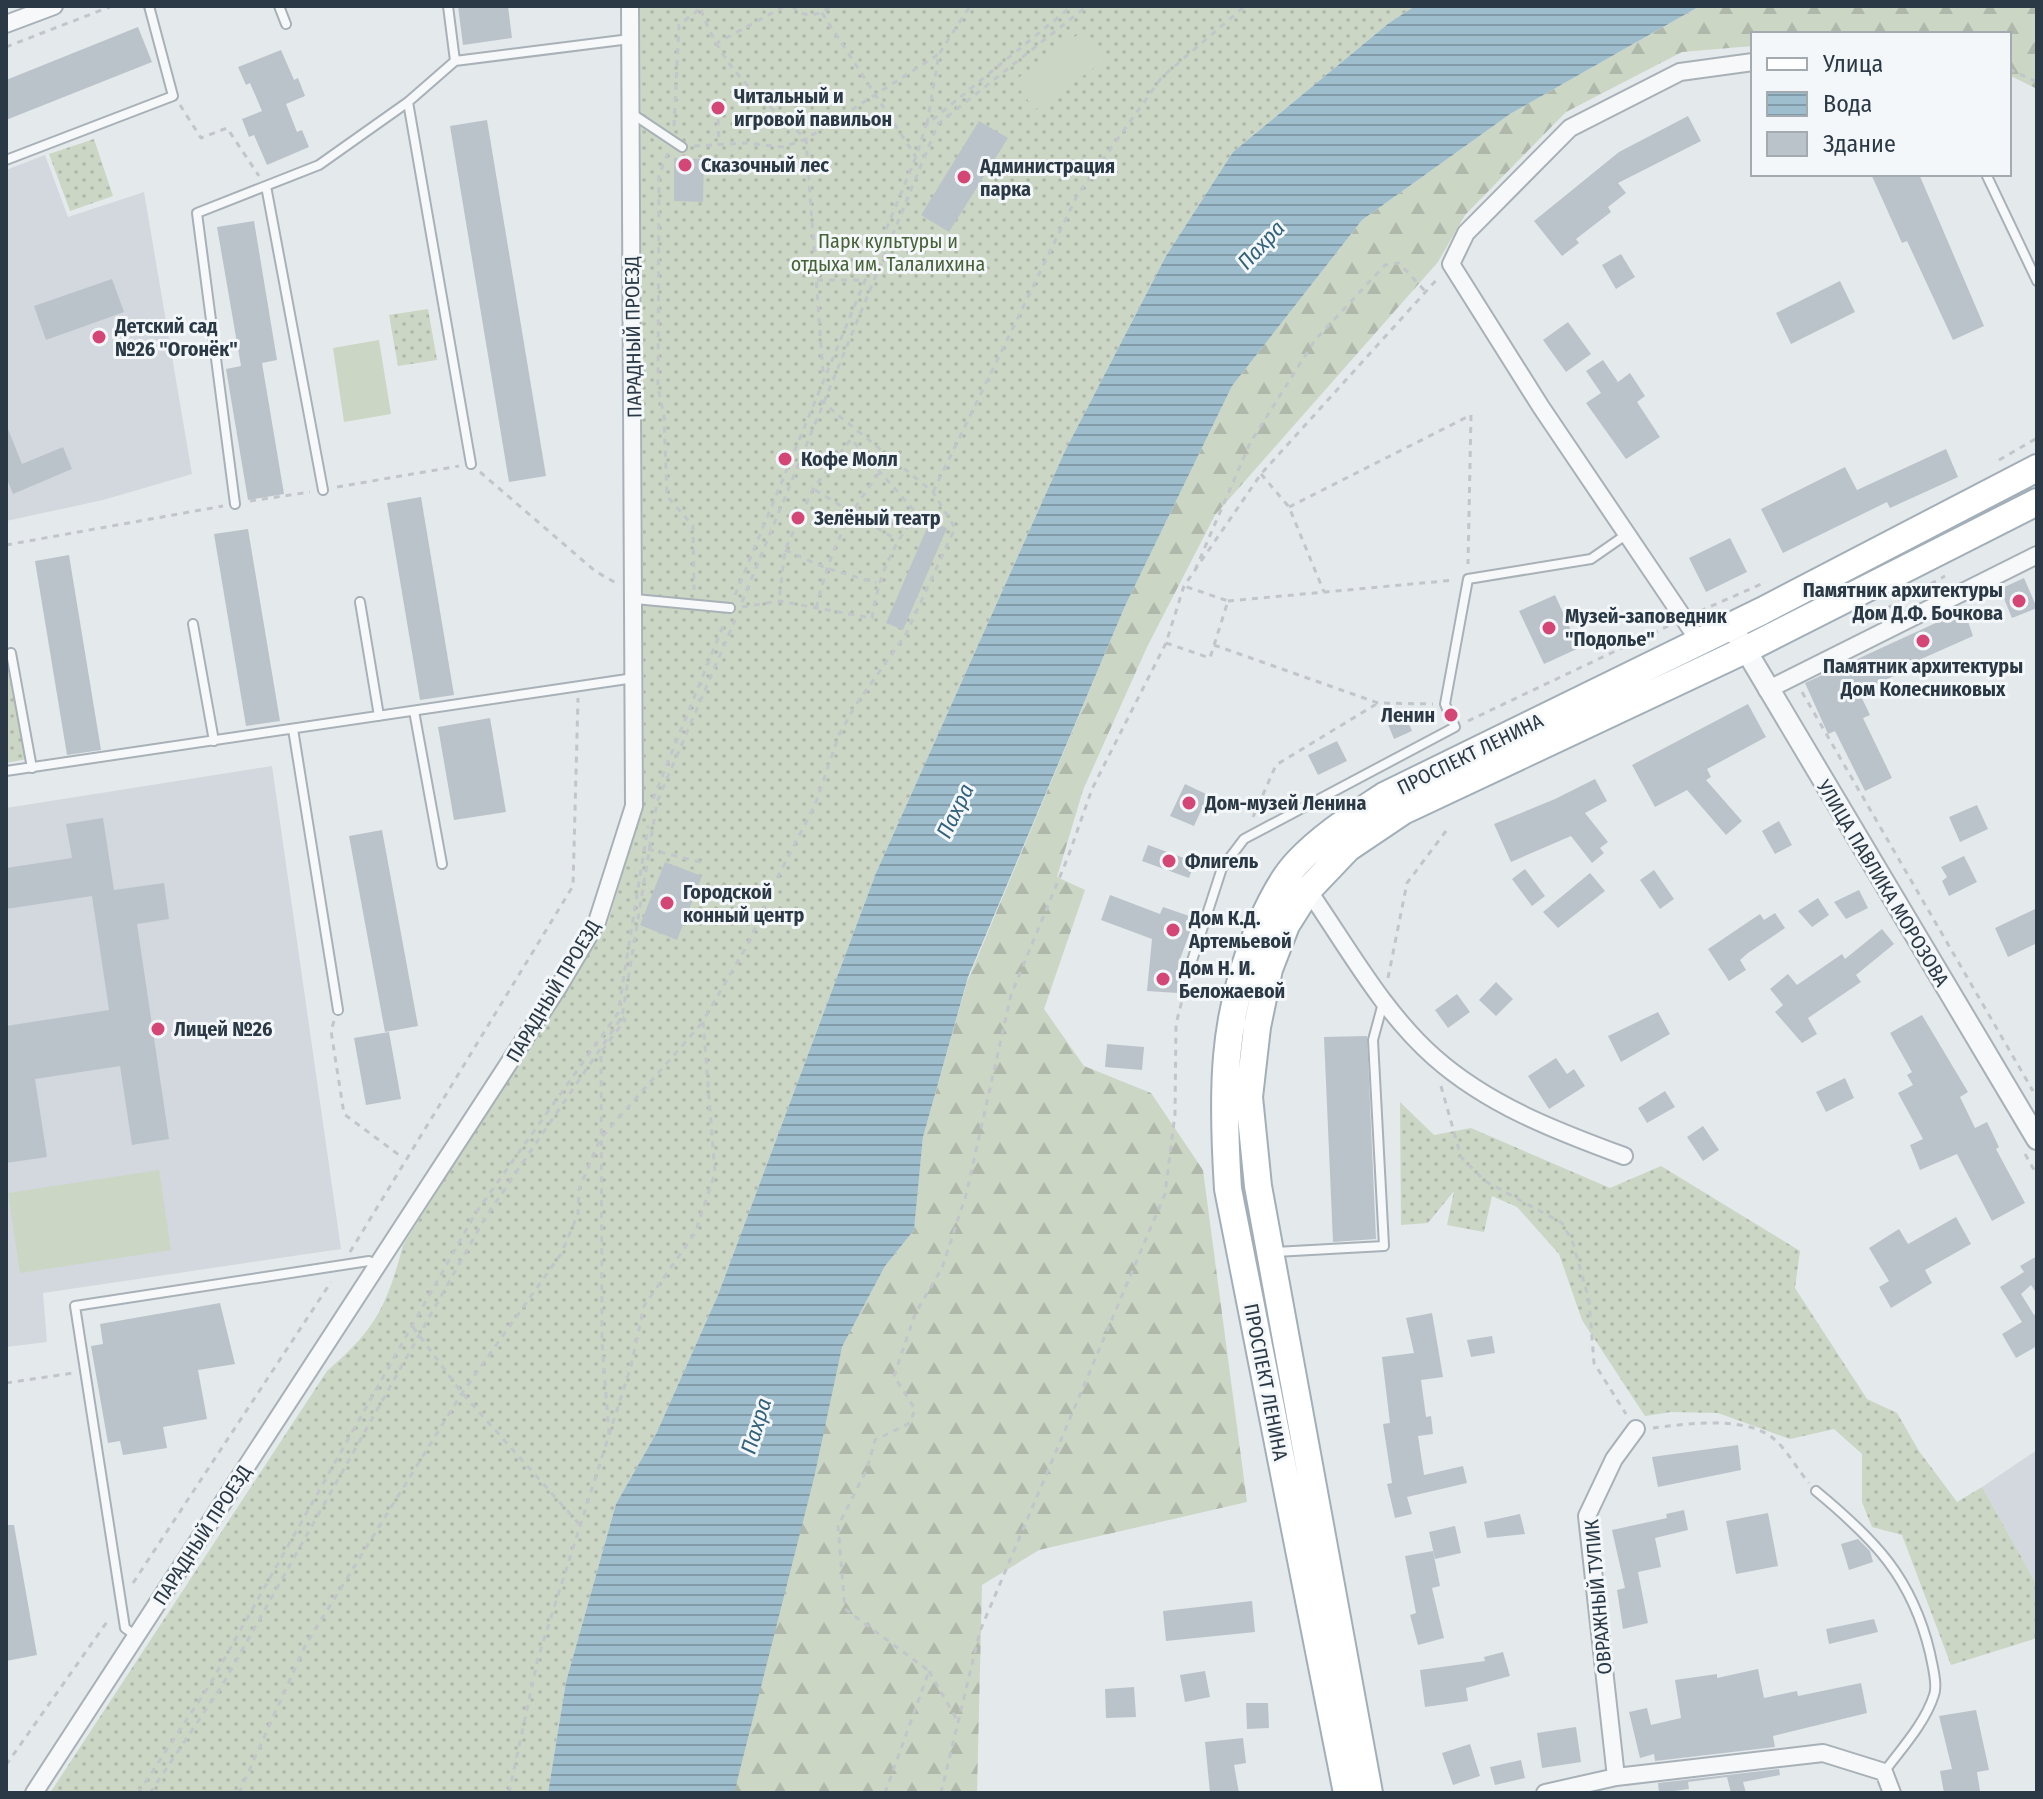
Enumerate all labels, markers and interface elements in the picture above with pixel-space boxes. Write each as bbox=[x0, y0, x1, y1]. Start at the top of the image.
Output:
legend bbox=[1751, 32, 2011, 176]
text: Улица bbox=[1822, 50, 1883, 78]
place label: Читальный и игровой павильон bbox=[734, 84, 892, 131]
text: Вода bbox=[1823, 90, 1872, 118]
marker: Читальный и игровой павильон bbox=[709, 99, 727, 117]
text: Здание bbox=[1823, 130, 1896, 158]
place label: Сказочный лес bbox=[701, 153, 829, 177]
place label: Администрация парка bbox=[979, 154, 1115, 201]
marker: Сказочный лес bbox=[676, 156, 694, 174]
marker: Администрация парка bbox=[955, 168, 973, 186]
water label: Пахра bbox=[1232, 215, 1290, 275]
park label: Парк культуры и отдыха им. Талалихина bbox=[791, 229, 985, 276]
street label: ПАРАДНЫЙ ПРОЕЗД bbox=[620, 256, 646, 418]
place label: Детский сад №26 "Огонёк" bbox=[114, 314, 238, 361]
marker: Детский сад №26 "Огонёк" bbox=[90, 328, 108, 346]
place label: Кофе Молл bbox=[801, 447, 898, 471]
marker: Кофе Молл bbox=[776, 450, 794, 468]
place label: Зелёный театр bbox=[813, 506, 941, 530]
marker: Зелёный театр bbox=[789, 509, 807, 527]
place label: Памятник архитектуры Дом Д.Ф. Бочкова bbox=[1803, 578, 2003, 625]
marker: Памятник архитектуры Дом Д.Ф. Бочкова bbox=[2010, 592, 2028, 610]
place label: Музей-заповедник "Подолье" bbox=[1565, 604, 1728, 651]
marker: Музей-заповедник "Подолье" bbox=[1540, 619, 1558, 637]
marker: Памятник архитектуры Дом Колесниковых bbox=[1914, 632, 1932, 650]
place label: Памятник архитектуры Дом Колесниковых bbox=[1823, 654, 2023, 701]
place label: Ленин bbox=[1381, 703, 1435, 727]
marker: Ленин bbox=[1442, 706, 1460, 724]
street label: ПРОСПЕКТ ЛЕНИНА bbox=[1393, 708, 1547, 800]
street label: УЛИЦА ПАВЛИКА МОРОЗОВА bbox=[1811, 775, 1954, 991]
water label: Пахра bbox=[930, 779, 980, 843]
place label: Дом-музей Ленина bbox=[1204, 791, 1366, 815]
marker: Дом-музей Ленина bbox=[1180, 794, 1198, 812]
place label: Флигель bbox=[1185, 849, 1259, 873]
marker: Флигель bbox=[1160, 852, 1178, 870]
place label: Городской конный центр bbox=[683, 880, 804, 927]
marker: Городской конный центр bbox=[658, 894, 676, 912]
place label: Дом К.Д. Артемьевой bbox=[1188, 906, 1292, 953]
street label: ПАРАДНЫЙ ПРОЕЗД bbox=[501, 915, 605, 1067]
marker: Дом К.Д. Артемьевой bbox=[1164, 921, 1182, 939]
place label: Дом Н. И. Беложаевой bbox=[1178, 956, 1285, 1003]
marker: Дом Н. И. Беложаевой bbox=[1154, 970, 1172, 988]
place label: Лицей №26 bbox=[174, 1017, 272, 1041]
marker: Лицей №26 bbox=[149, 1020, 167, 1038]
street label: ПРОСПЕКТ ЛЕНИНА bbox=[1239, 1301, 1293, 1463]
water label: Пахра bbox=[735, 1395, 777, 1457]
street label: ПАРАДНЫЙ ПРОЕЗД bbox=[148, 1461, 256, 1609]
street label: ОВРАЖНЫЙ ТУПИК bbox=[1579, 1518, 1617, 1676]

